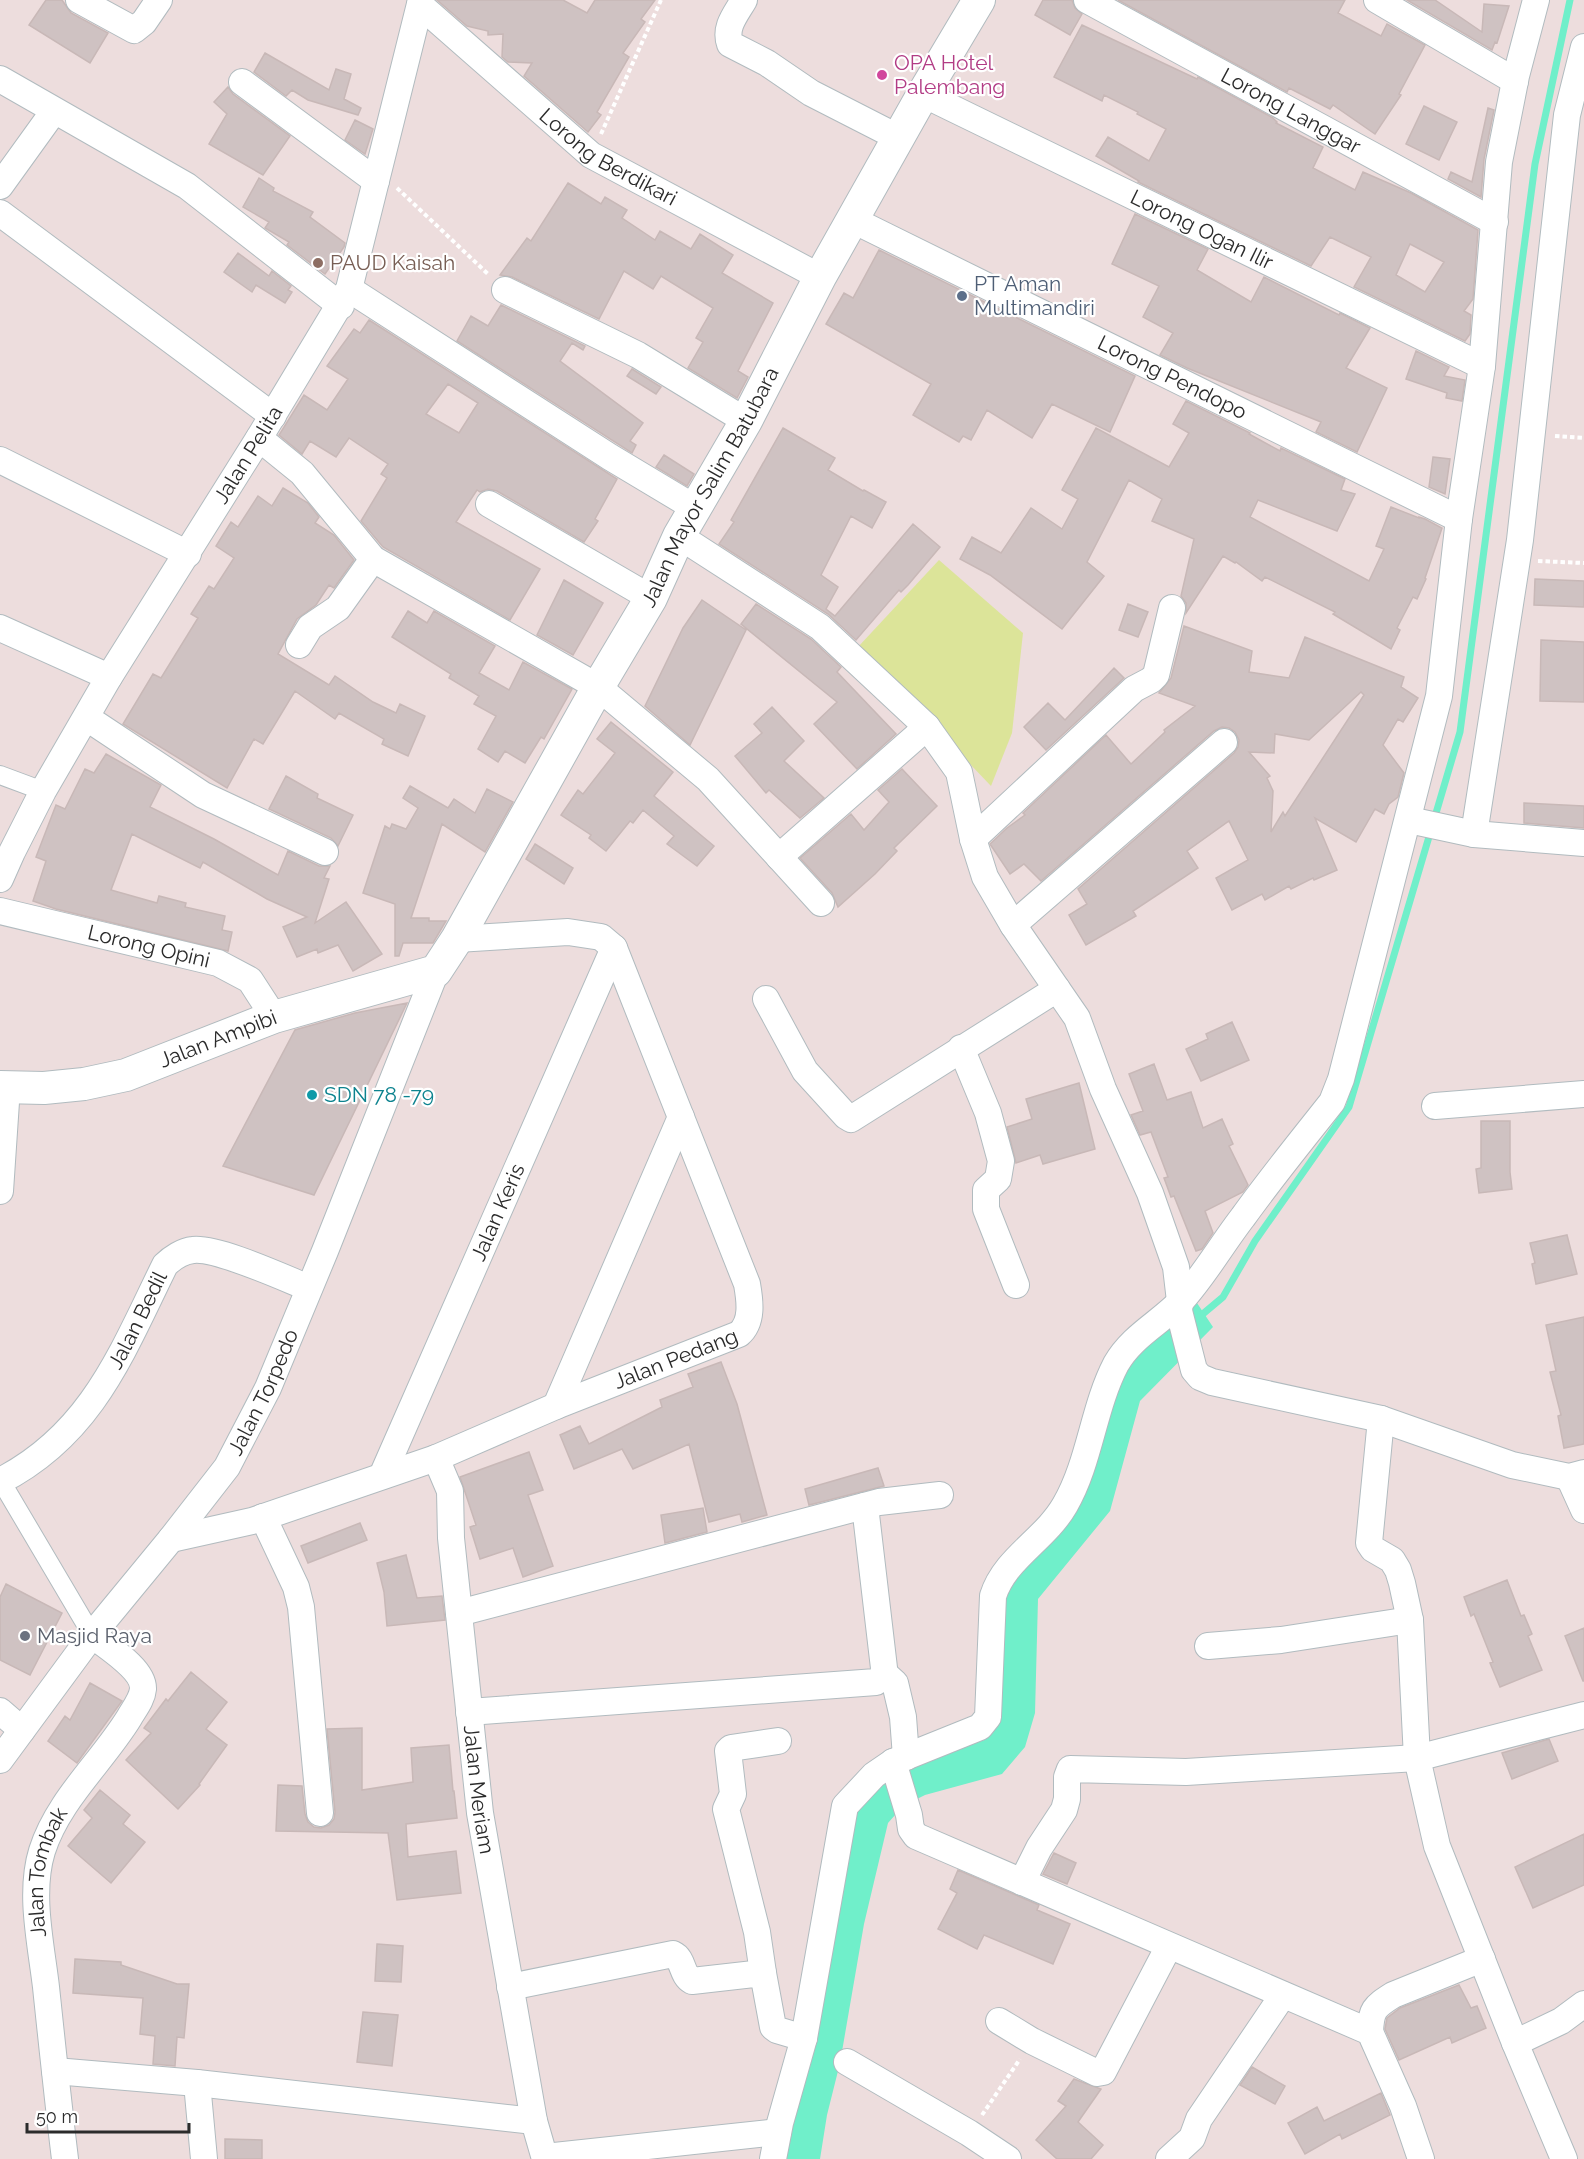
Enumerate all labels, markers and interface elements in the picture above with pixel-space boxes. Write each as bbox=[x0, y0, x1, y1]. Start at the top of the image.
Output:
place label: OPA Hotel Palembang bbox=[894, 50, 1005, 99]
street label: Lorong Langgar bbox=[1217, 62, 1366, 159]
marker: OPA Hotel Palembang bbox=[875, 68, 889, 82]
street label: Lorong Berdikari bbox=[535, 103, 682, 211]
street label: Lorong Ogan Ilir bbox=[1127, 184, 1278, 275]
place label: PAUD Kaisah bbox=[330, 250, 455, 275]
marker: PAUD Kaisah bbox=[311, 256, 325, 270]
place label: PT Aman Multimandiri bbox=[974, 271, 1095, 320]
marker: PT Aman Multimandiri bbox=[955, 289, 969, 303]
street label: Lorong Pendopo bbox=[1094, 330, 1251, 424]
street label: Jalan Mayor Salim Batubara bbox=[635, 363, 784, 611]
street label: Jalan Pelita bbox=[208, 401, 287, 508]
street label: Lorong Opini bbox=[85, 919, 213, 973]
street label: Jalan Ampibi bbox=[155, 1004, 280, 1073]
place label: SDN 78 -79 bbox=[324, 1082, 434, 1107]
marker: SDN 78 -79 bbox=[305, 1088, 319, 1102]
street label: Jalan Keris bbox=[465, 1160, 530, 1265]
street label: Jalan Bedil bbox=[102, 1267, 172, 1373]
street label: Jalan Pedang bbox=[610, 1323, 741, 1394]
street label: Jalan Torpedo bbox=[222, 1325, 303, 1459]
place label: Masjid Raya bbox=[37, 1623, 152, 1648]
marker: Masjid Raya bbox=[18, 1629, 32, 1643]
street label: Jalan Meriam bbox=[459, 1724, 500, 1856]
street label: Jalan Tombak bbox=[23, 1802, 72, 1939]
scale bar bbox=[27, 2096, 189, 2134]
text: 50 m bbox=[36, 2106, 78, 2127]

